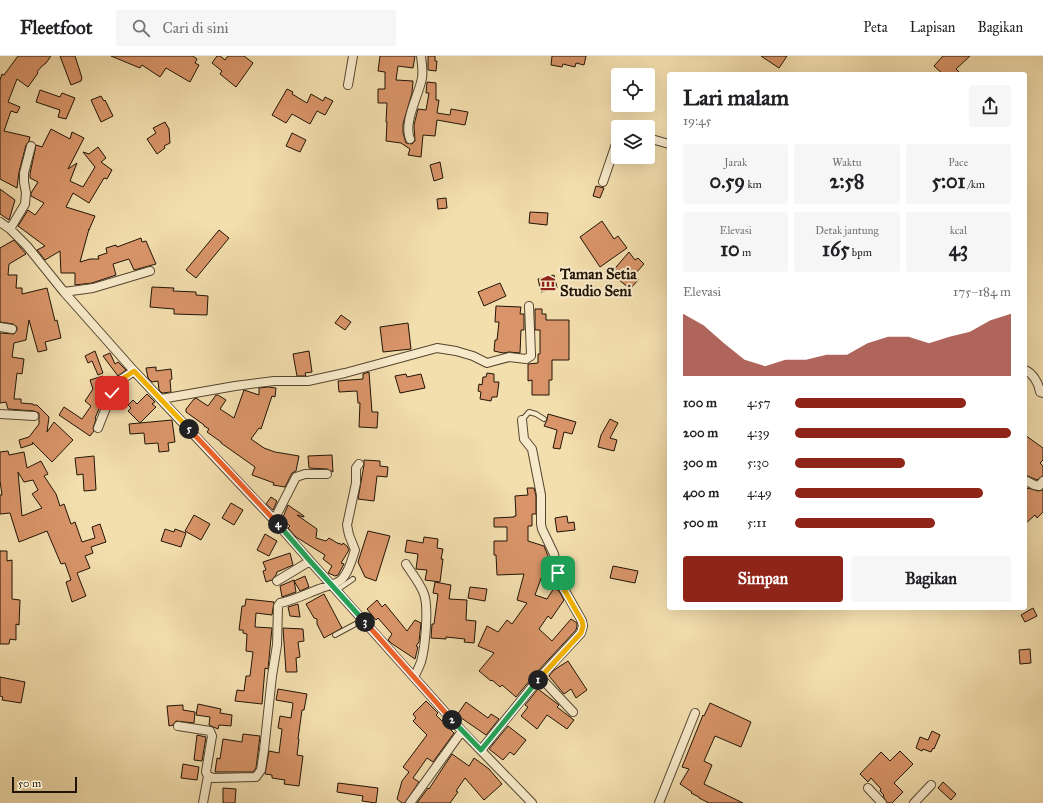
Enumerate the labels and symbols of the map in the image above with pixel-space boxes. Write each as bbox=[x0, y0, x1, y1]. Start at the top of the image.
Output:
place label: Taman Setia Studio Seni bbox=[559, 265, 637, 300]
museum icon: Taman Setia Studio Seni bbox=[539, 274, 557, 292]
pin bbox=[95, 376, 129, 410]
pin: 5 bbox=[179, 419, 199, 439]
pin: 4 bbox=[268, 514, 288, 534]
pin bbox=[541, 556, 575, 590]
pin: 3 bbox=[355, 612, 375, 632]
pin: 1 bbox=[528, 670, 548, 690]
pin: 2 bbox=[442, 710, 462, 730]
scale bar bbox=[12, 775, 77, 794]

